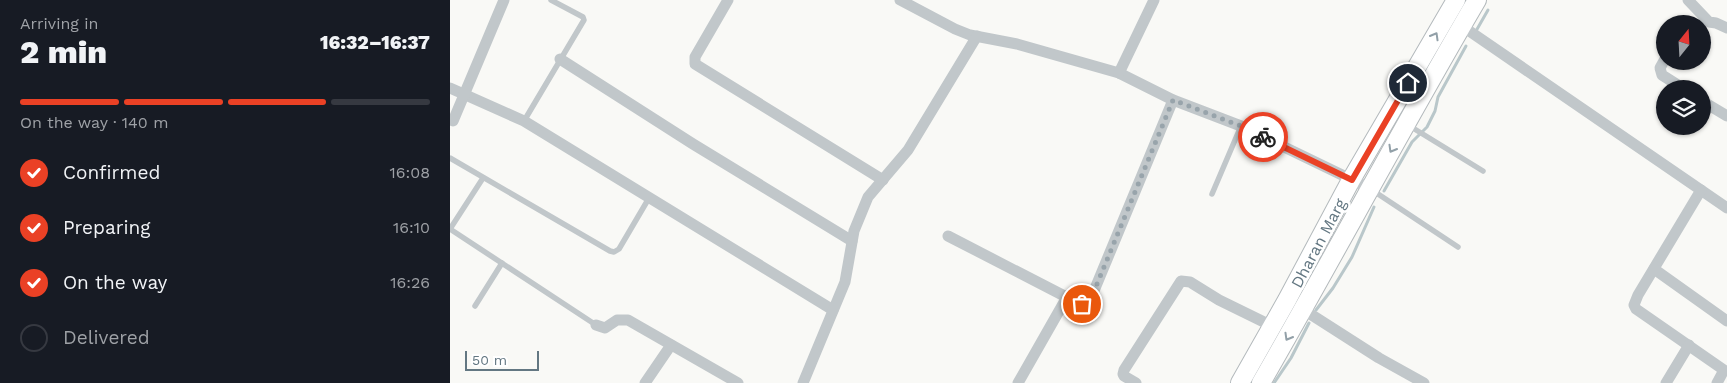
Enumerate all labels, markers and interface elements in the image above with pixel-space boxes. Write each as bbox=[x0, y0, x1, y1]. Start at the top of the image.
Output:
text: Arriving in bbox=[20, 14, 98, 33]
north arrow bbox=[1656, 15, 1711, 70]
map controls bbox=[1656, 15, 1711, 135]
text: 16:32–16:37 bbox=[320, 31, 430, 54]
one-way arrow bbox=[1429, 32, 1439, 41]
text: 2 min bbox=[20, 33, 107, 71]
pin bbox=[1387, 62, 1429, 104]
icon: home bbox=[1394, 69, 1422, 97]
button: layers bbox=[1656, 80, 1711, 135]
courier bbox=[1238, 112, 1288, 162]
text: On the way · 140 m bbox=[20, 113, 168, 132]
icon: bike bbox=[1249, 123, 1277, 151]
one-way arrow bbox=[1388, 143, 1398, 152]
icon: check bbox=[20, 159, 48, 187]
text: Confirmed bbox=[63, 161, 160, 184]
text: 16:08 bbox=[389, 163, 430, 182]
street label: Dharan Marg bbox=[1287, 195, 1350, 291]
icon: check bbox=[20, 214, 48, 242]
text: Preparing bbox=[63, 216, 150, 239]
text: 16:10 bbox=[393, 218, 430, 237]
icon: check bbox=[20, 269, 48, 297]
text: On the way bbox=[63, 271, 167, 294]
text: 16:26 bbox=[390, 273, 430, 292]
pin bbox=[1061, 283, 1103, 325]
icon: bag bbox=[1068, 290, 1096, 318]
text: Delivered bbox=[63, 326, 150, 349]
one-way arrow bbox=[1284, 331, 1294, 340]
scale bar bbox=[465, 348, 539, 371]
text: 50 m bbox=[472, 352, 507, 368]

